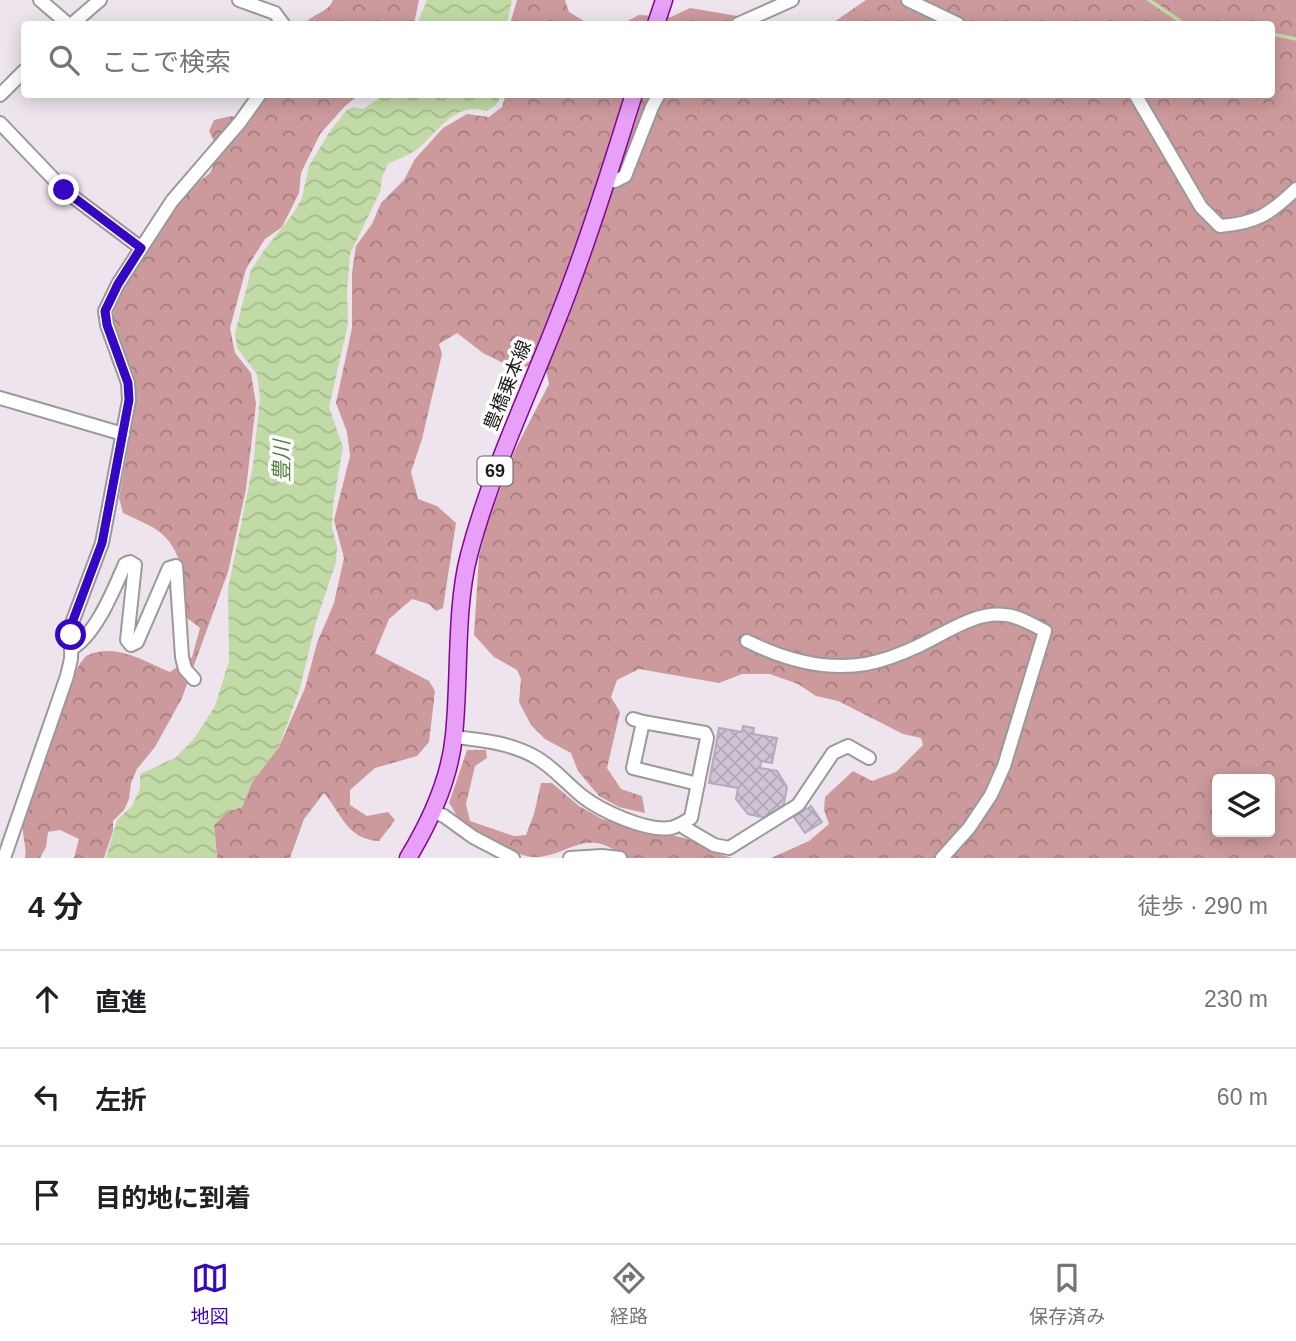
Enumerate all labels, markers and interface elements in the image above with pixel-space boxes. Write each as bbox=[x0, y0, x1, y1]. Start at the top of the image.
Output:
search box bbox=[21, 21, 1275, 98]
icon: search bbox=[45, 41, 83, 79]
text: ここで検索 bbox=[101, 47, 231, 77]
route end bbox=[48, 174, 79, 205]
street label: 豊橋乗本線 bbox=[480, 337, 535, 433]
water label: 豊川 bbox=[270, 438, 293, 482]
road number: 69 bbox=[477, 457, 512, 486]
route start bbox=[55, 619, 86, 650]
map controls bbox=[1212, 774, 1275, 837]
button: layers bbox=[1212, 774, 1275, 837]
text: 4 分 bbox=[28, 890, 83, 923]
text: 徒歩 · 290 m bbox=[1138, 893, 1268, 919]
icon: ahead bbox=[28, 980, 66, 1018]
text: 230 m bbox=[1204, 986, 1268, 1012]
text: 直進 bbox=[95, 987, 147, 1017]
icon: left bbox=[28, 1078, 66, 1116]
text: 60 m bbox=[1217, 1084, 1268, 1110]
text: 左折 bbox=[95, 1085, 147, 1115]
icon: arrive bbox=[28, 1176, 66, 1214]
text: 目的地に到着 bbox=[95, 1183, 251, 1213]
tab: 地図 bbox=[191, 1259, 229, 1328]
tab: 経路 bbox=[610, 1259, 648, 1328]
tab: 保存済み bbox=[1029, 1259, 1105, 1328]

